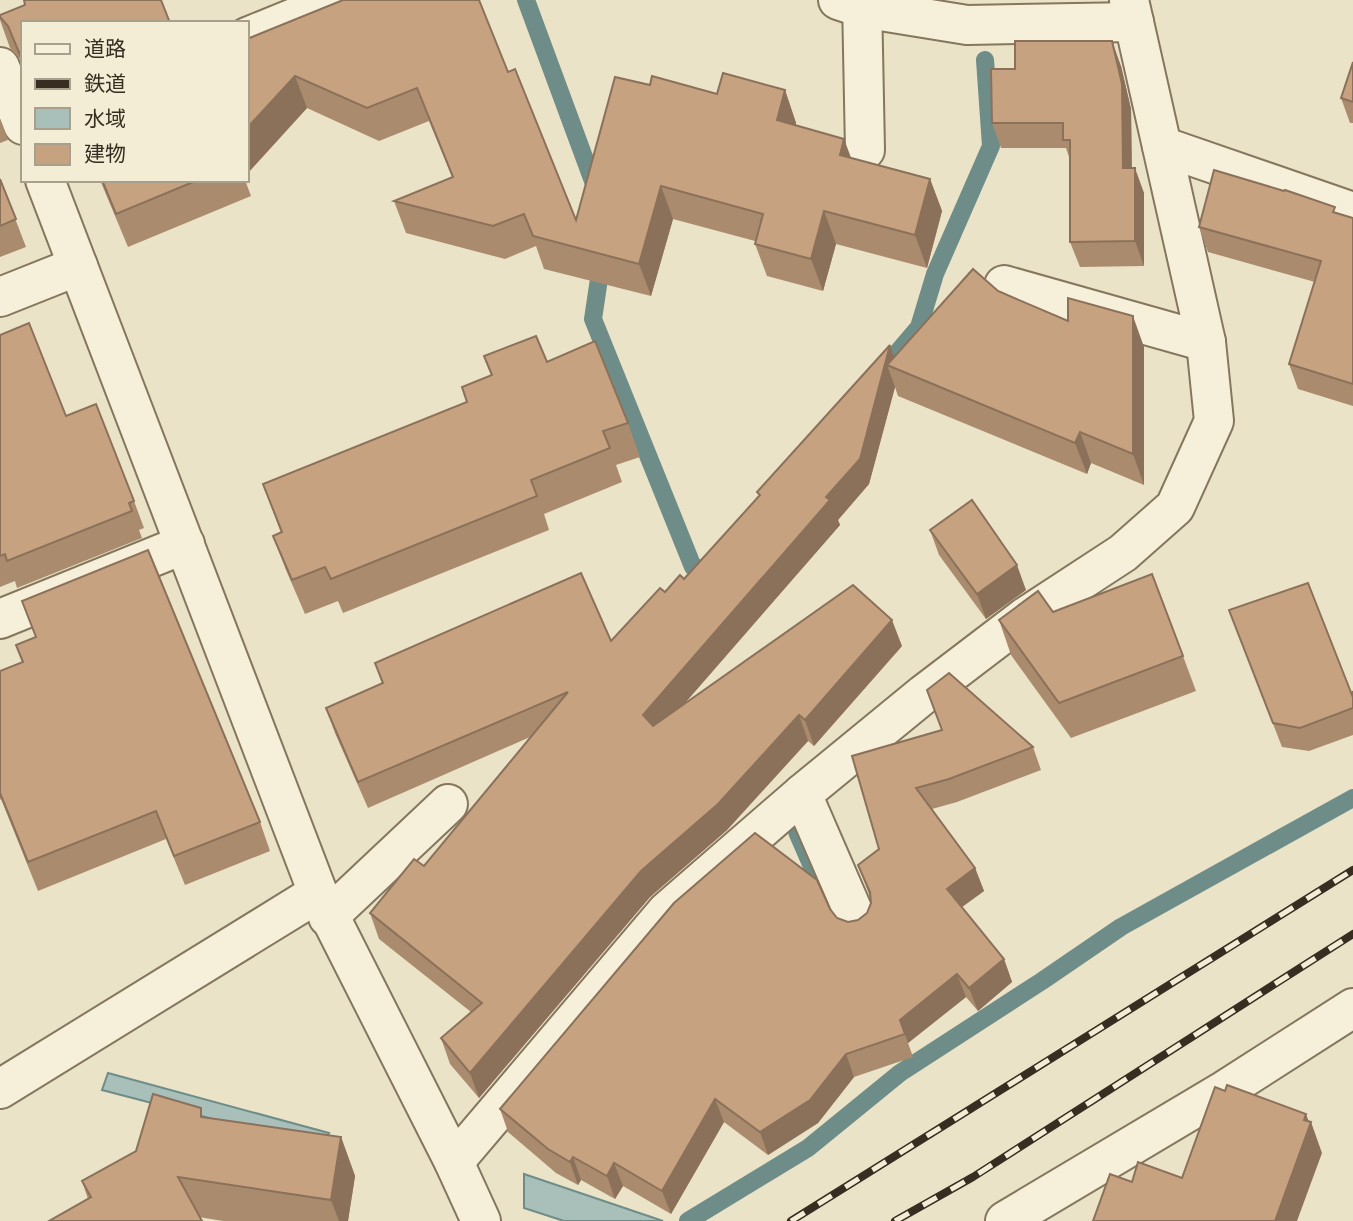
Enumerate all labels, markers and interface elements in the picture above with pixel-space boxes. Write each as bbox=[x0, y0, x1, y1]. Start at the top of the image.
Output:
legend bbox=[21, 21, 248, 182]
text: 道路 bbox=[84, 34, 126, 63]
text: 鉄道 bbox=[84, 69, 126, 98]
text: 水域 bbox=[84, 104, 126, 133]
text: 建物 bbox=[84, 139, 126, 168]

